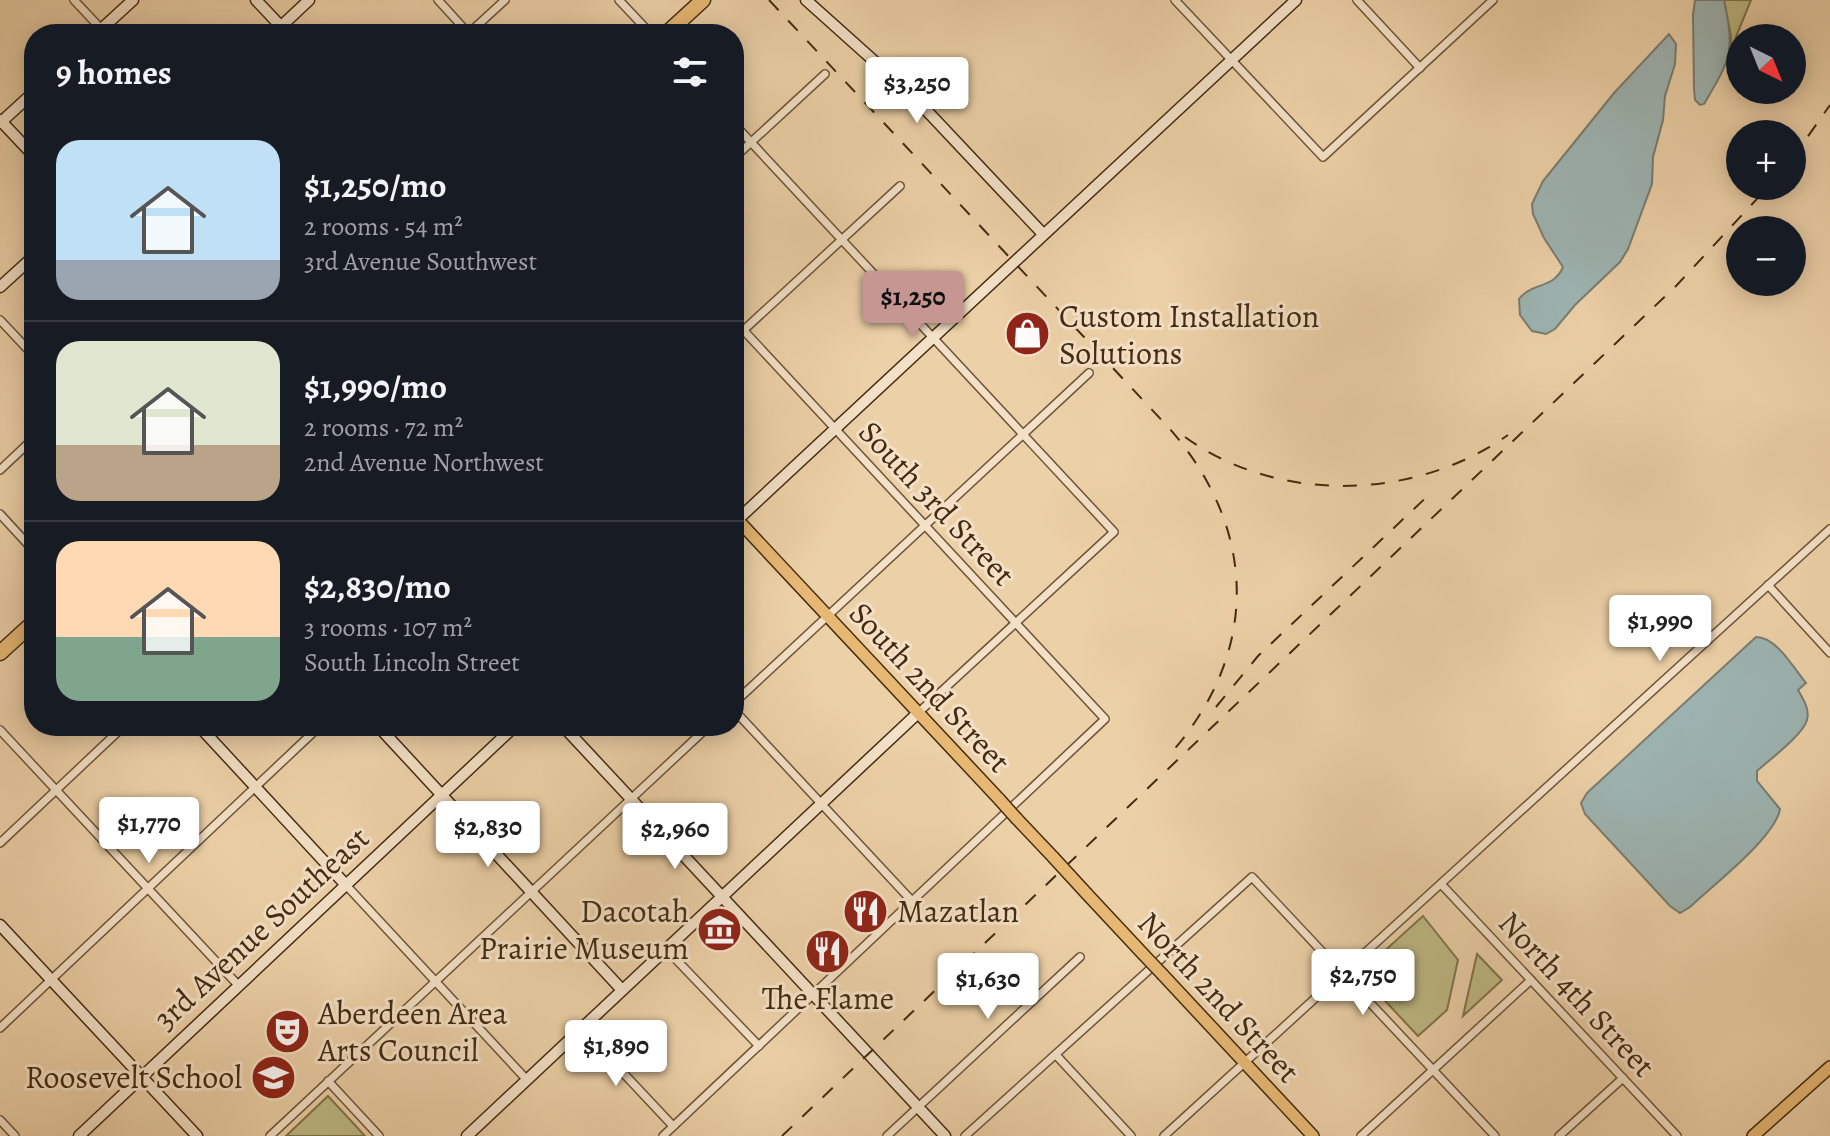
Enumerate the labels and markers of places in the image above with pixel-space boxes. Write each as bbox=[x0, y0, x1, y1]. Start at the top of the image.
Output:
pin: $3,250 bbox=[852, 57, 982, 125]
pin: $1,250 bbox=[848, 271, 978, 339]
place label: Custom Installation Solutions bbox=[1059, 294, 1319, 375]
shop icon: Custom Installation Solutions bbox=[1004, 310, 1052, 358]
pin: $1,990 bbox=[1595, 595, 1725, 663]
pin: $1,770 bbox=[84, 797, 214, 865]
pin: $2,830 bbox=[423, 801, 553, 869]
pin: $2,960 bbox=[610, 803, 740, 871]
restaurant icon: Mazatlan bbox=[842, 887, 890, 935]
place label: Dacotah Prairie Museum bbox=[479, 889, 689, 970]
place label: Mazatlan bbox=[897, 889, 1019, 933]
museum icon: Dacotah Prairie Museum bbox=[696, 905, 744, 953]
restaurant icon: The Flame bbox=[804, 927, 852, 975]
pin: $2,750 bbox=[1298, 949, 1428, 1017]
pin: $1,630 bbox=[923, 953, 1053, 1021]
place label: The Flame bbox=[762, 976, 894, 1020]
place label: Aberdeen Area Arts Council bbox=[317, 991, 508, 1072]
theatre icon: Aberdeen Area Arts Council bbox=[263, 1007, 311, 1055]
pin: $1,890 bbox=[551, 1020, 681, 1088]
school or university icon: Roosevelt School bbox=[249, 1053, 297, 1101]
place label: Roosevelt School bbox=[25, 1055, 242, 1099]

